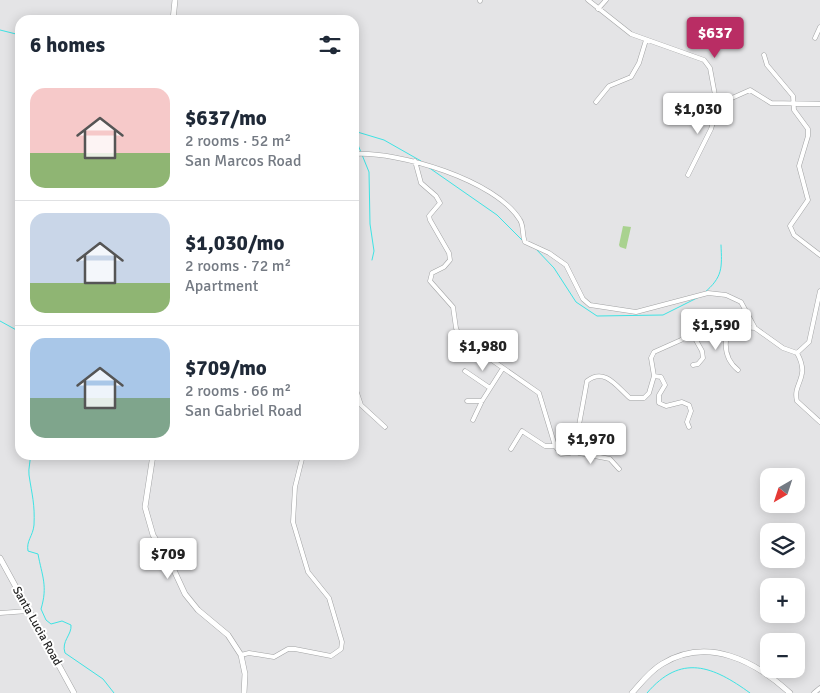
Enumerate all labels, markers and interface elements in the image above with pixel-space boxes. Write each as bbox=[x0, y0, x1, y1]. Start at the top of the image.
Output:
pin: $637 bbox=[685, 17, 745, 59]
text: $637 bbox=[698, 23, 732, 43]
icon: filters bbox=[316, 31, 344, 59]
text: 6 homes bbox=[30, 32, 105, 58]
pin: $1,030 bbox=[657, 92, 739, 135]
text: $1,030 bbox=[674, 99, 722, 119]
text: $637/mo bbox=[185, 105, 267, 131]
icon: home bbox=[70, 108, 130, 168]
text: 2 rooms · 52 m² bbox=[185, 131, 291, 151]
text: San Marcos Road bbox=[185, 151, 301, 171]
text: $1,030/mo bbox=[185, 230, 284, 256]
icon: home bbox=[70, 233, 130, 293]
text: 2 rooms · 72 m² bbox=[185, 256, 291, 276]
text: Apartment bbox=[185, 276, 258, 296]
pin: $1,590 bbox=[675, 308, 757, 351]
text: $1,590 bbox=[692, 315, 740, 335]
pin: $1,980 bbox=[442, 330, 524, 372]
text: $1,980 bbox=[459, 336, 507, 356]
text: $709/mo bbox=[185, 355, 267, 381]
icon: home bbox=[70, 358, 130, 418]
text: 2 rooms · 66 m² bbox=[185, 381, 291, 401]
text: San Gabriel Road bbox=[185, 401, 302, 421]
pin: $1,970 bbox=[550, 422, 632, 465]
text: $1,970 bbox=[567, 429, 615, 449]
north arrow bbox=[760, 468, 805, 512]
map controls bbox=[760, 468, 805, 678]
button: layers bbox=[760, 523, 805, 568]
pin: $709 bbox=[138, 538, 198, 580]
text: $709 bbox=[151, 544, 185, 564]
button: + bbox=[760, 578, 805, 623]
street label: Santa Lucia Road bbox=[9, 584, 65, 668]
button: − bbox=[760, 633, 805, 678]

